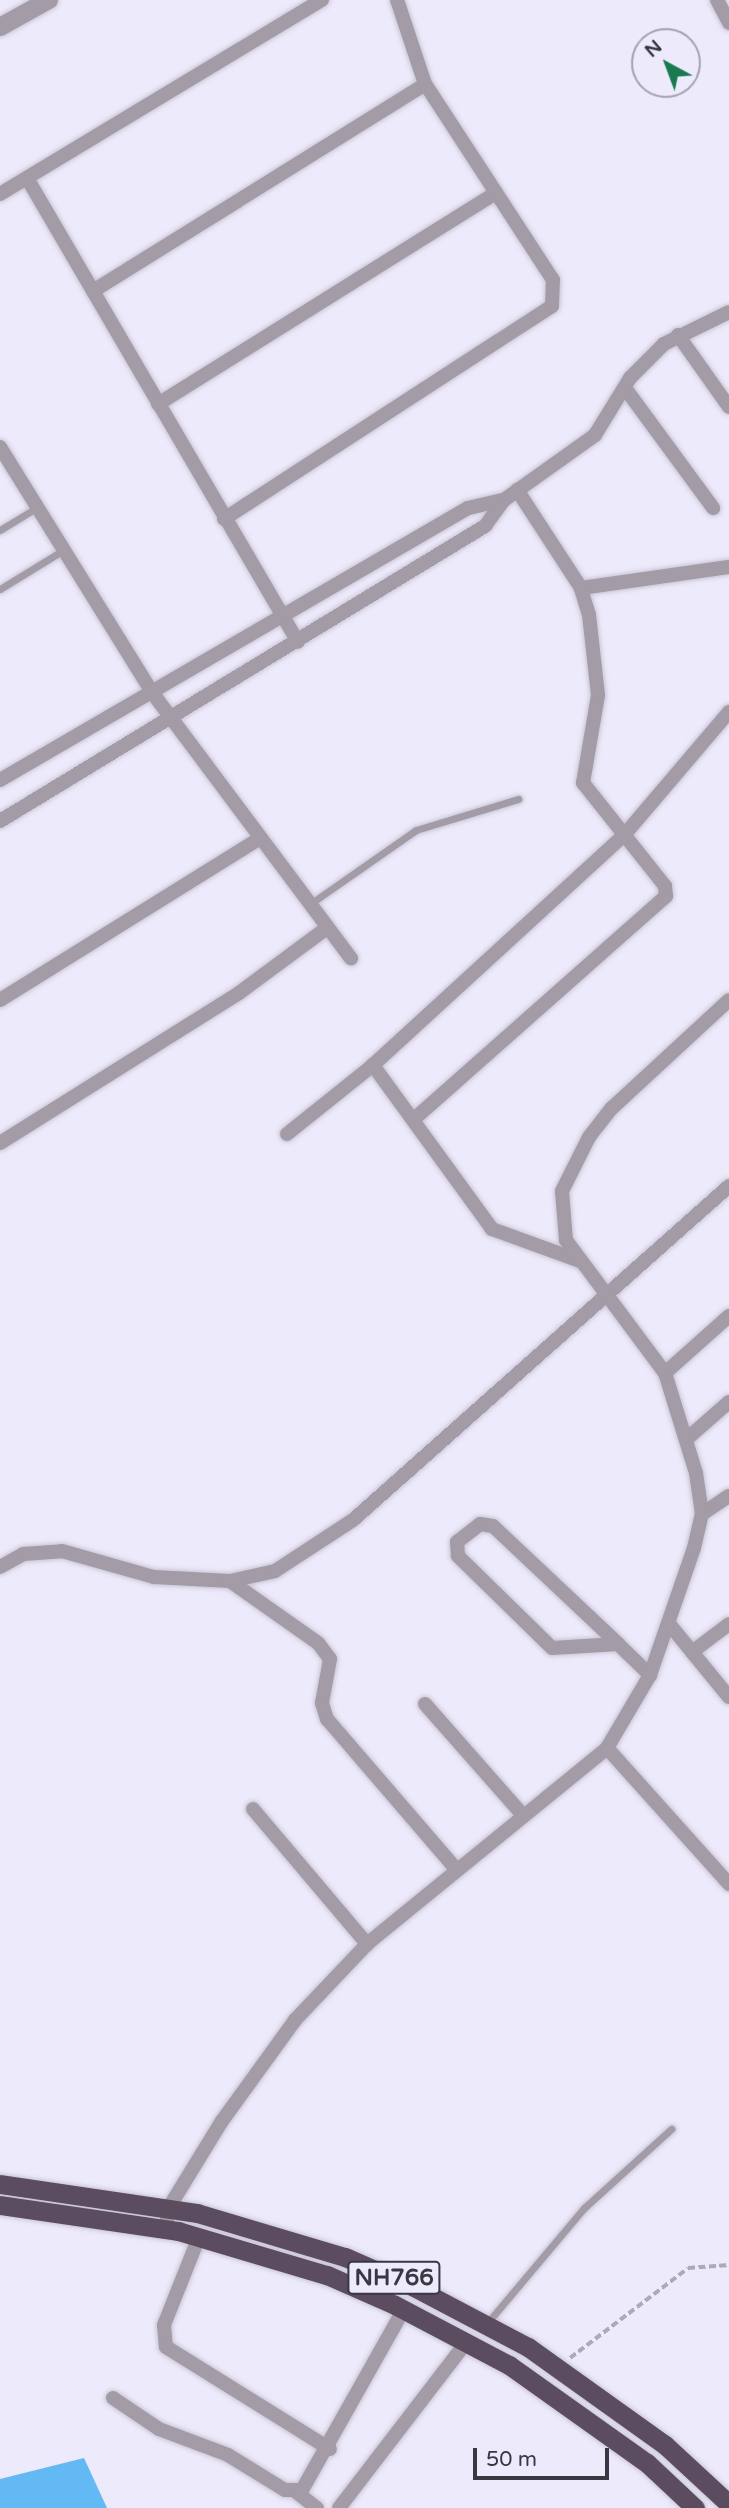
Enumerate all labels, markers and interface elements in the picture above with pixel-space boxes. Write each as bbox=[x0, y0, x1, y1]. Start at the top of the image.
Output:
north arrow bbox=[631, 28, 701, 98]
text: N bbox=[641, 35, 667, 62]
road number: NH766 bbox=[347, 2258, 441, 2298]
scale bar bbox=[477, 2434, 614, 2478]
text: 50 m bbox=[486, 2447, 537, 2472]

